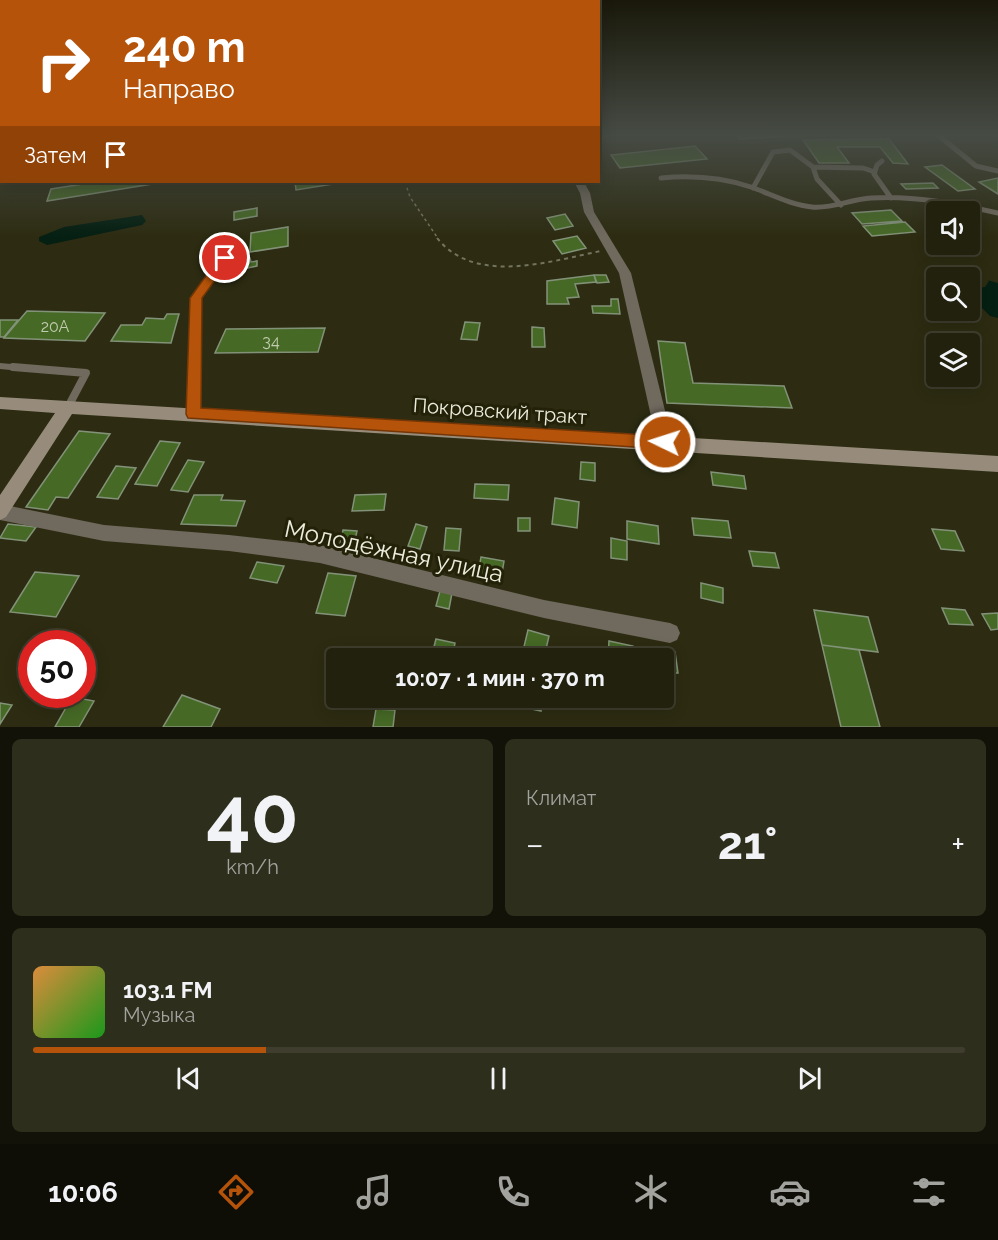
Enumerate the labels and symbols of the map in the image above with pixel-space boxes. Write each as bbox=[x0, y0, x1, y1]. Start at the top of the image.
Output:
pin bbox=[199, 232, 250, 283]
house number: 20А bbox=[41, 317, 70, 336]
house number: 34 bbox=[262, 332, 280, 351]
street label: Покровский тракт bbox=[412, 393, 588, 429]
position arrow bbox=[633, 410, 697, 474]
street label: Молодёжная улица bbox=[282, 514, 506, 588]
speed limit sign: 50 bbox=[18, 630, 96, 708]

